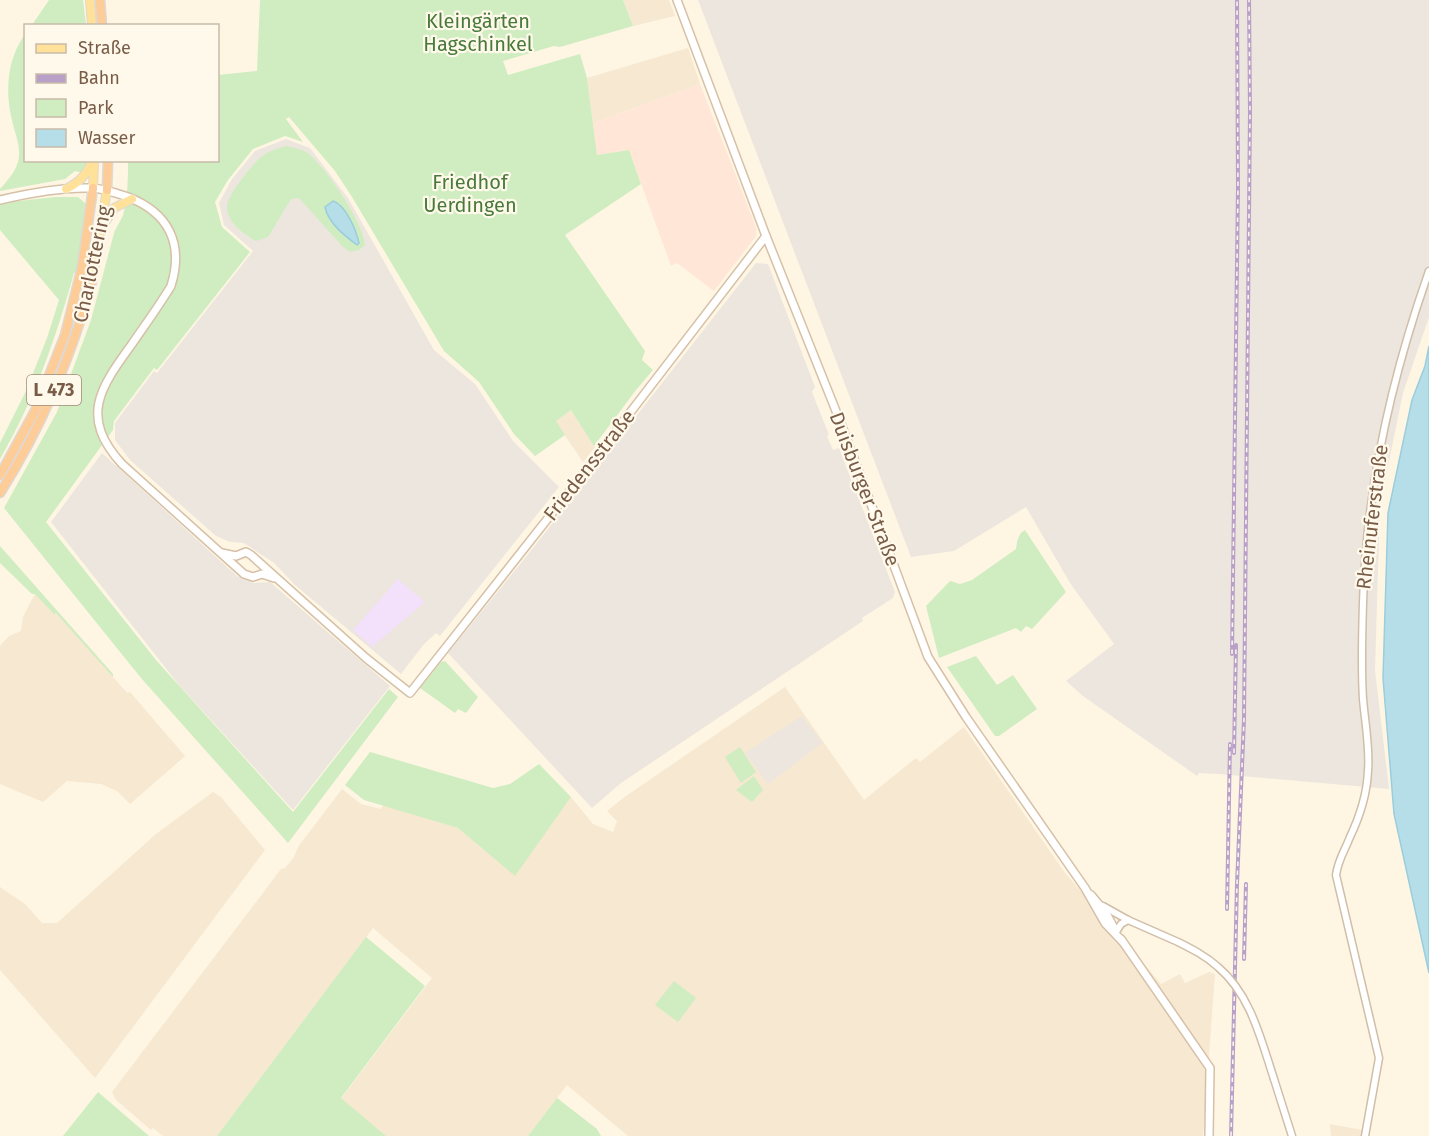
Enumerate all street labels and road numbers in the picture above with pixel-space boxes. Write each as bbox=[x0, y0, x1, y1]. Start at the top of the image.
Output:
street label: Charlottering bbox=[68, 203, 116, 325]
road number: L 473 bbox=[27, 375, 81, 405]
street label: Friedensstraße bbox=[538, 405, 640, 525]
street label: Duisburger Straße bbox=[825, 409, 905, 569]
street label: Rheinuferstraße bbox=[1351, 443, 1393, 591]

